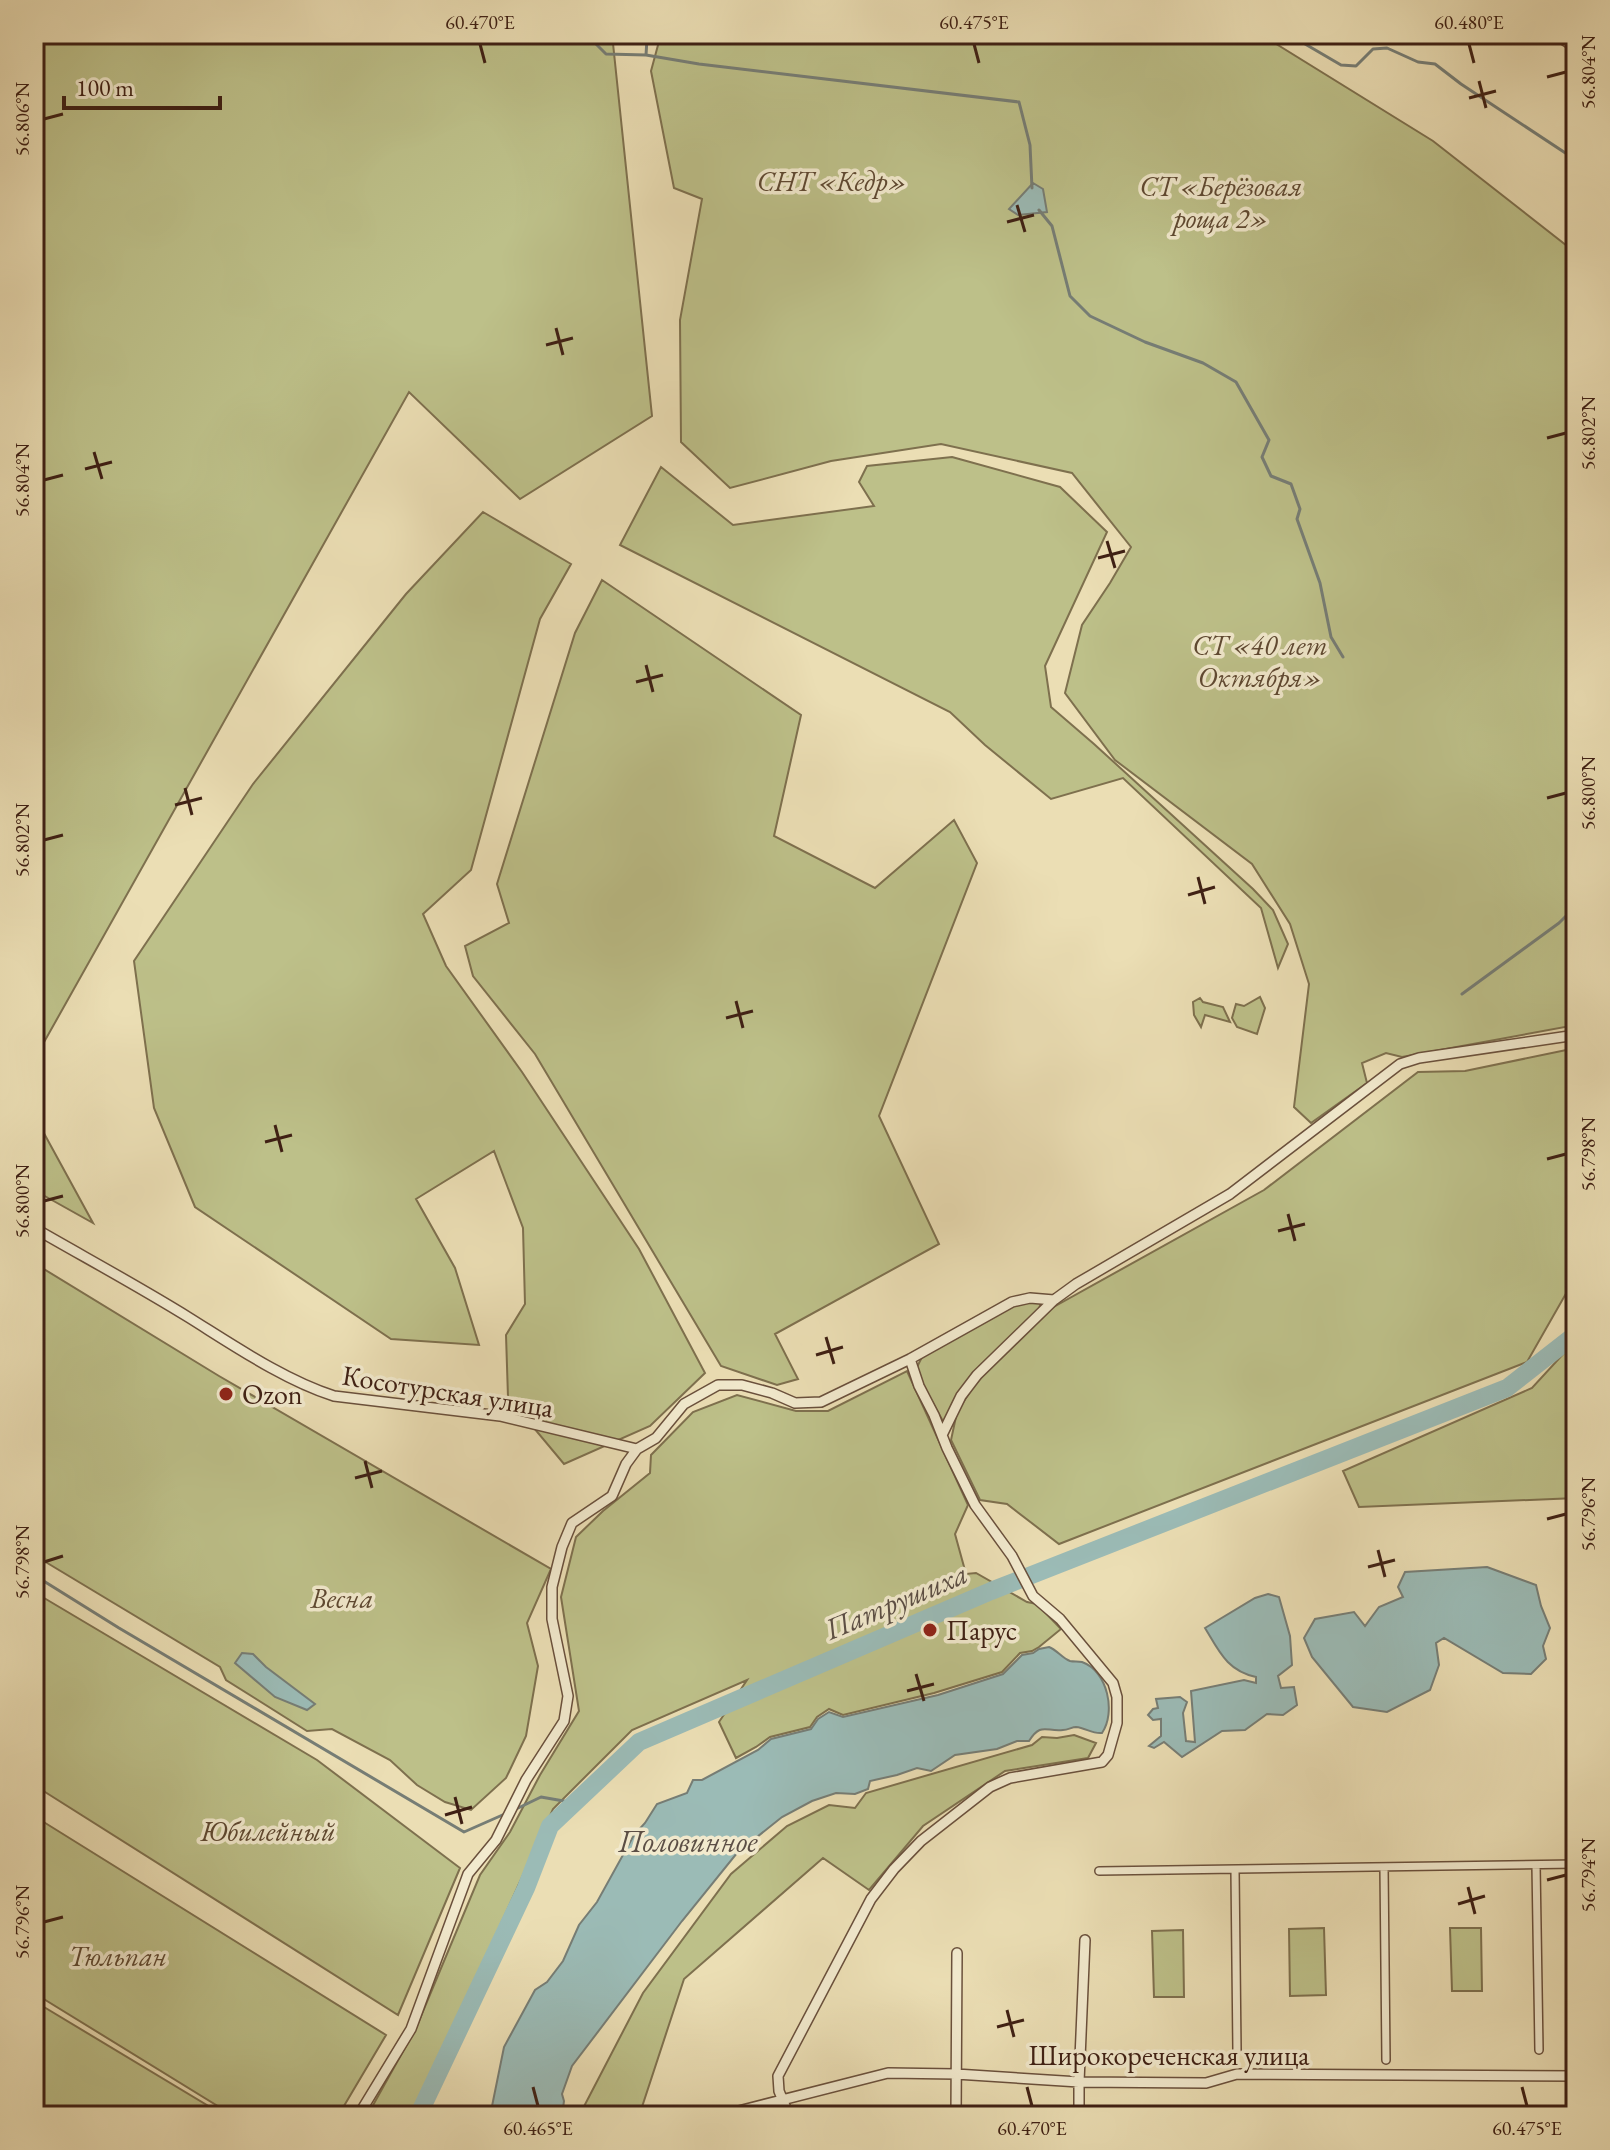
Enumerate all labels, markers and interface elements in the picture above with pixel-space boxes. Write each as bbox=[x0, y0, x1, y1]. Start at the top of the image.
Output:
text: 60.470°E bbox=[445, 9, 515, 35]
text: 60.475°E bbox=[939, 9, 1009, 35]
text: 60.480°E bbox=[1434, 9, 1504, 35]
text: 56.804°N bbox=[1575, 35, 1601, 109]
scale bar bbox=[64, 60, 220, 110]
text: 100 m bbox=[76, 72, 134, 103]
text: 56.806°N bbox=[9, 82, 35, 156]
park label: СНТ «Кедр» bbox=[757, 163, 907, 199]
park label: СТ «Берёзовая роща 2» bbox=[1139, 168, 1303, 236]
text: 56.802°N bbox=[1575, 396, 1601, 470]
text: 56.804°N bbox=[9, 443, 35, 517]
park label: СТ «40 лет Октября» bbox=[1192, 627, 1328, 695]
text: 56.800°N bbox=[1575, 756, 1601, 830]
text: 56.802°N bbox=[9, 803, 35, 877]
text: 56.798°N bbox=[1575, 1117, 1601, 1191]
text: 56.800°N bbox=[9, 1164, 35, 1238]
street label: Косотурская улица bbox=[340, 1357, 557, 1426]
place label: Ozon bbox=[242, 1376, 303, 1412]
marker: Ozon bbox=[217, 1385, 235, 1403]
text: 56.796°N bbox=[1575, 1477, 1601, 1551]
text: 56.798°N bbox=[9, 1525, 35, 1599]
water label: Патрушиха bbox=[818, 1553, 973, 1649]
park label: Весна bbox=[310, 1580, 373, 1616]
place label: Парус bbox=[946, 1612, 1017, 1648]
marker: Парус bbox=[921, 1621, 939, 1639]
park label: Юбилейный bbox=[200, 1813, 335, 1849]
water label: Половинное bbox=[617, 1822, 758, 1861]
text: 56.794°N bbox=[1575, 1838, 1601, 1912]
text: 56.796°N bbox=[9, 1885, 35, 1959]
park label: Тюльпан bbox=[69, 1938, 167, 1974]
street label: Широкореченская улица bbox=[1029, 2037, 1310, 2073]
text: 60.465°E bbox=[503, 2115, 573, 2141]
text: 60.470°E bbox=[997, 2115, 1067, 2141]
text: 60.475°E bbox=[1492, 2115, 1562, 2141]

